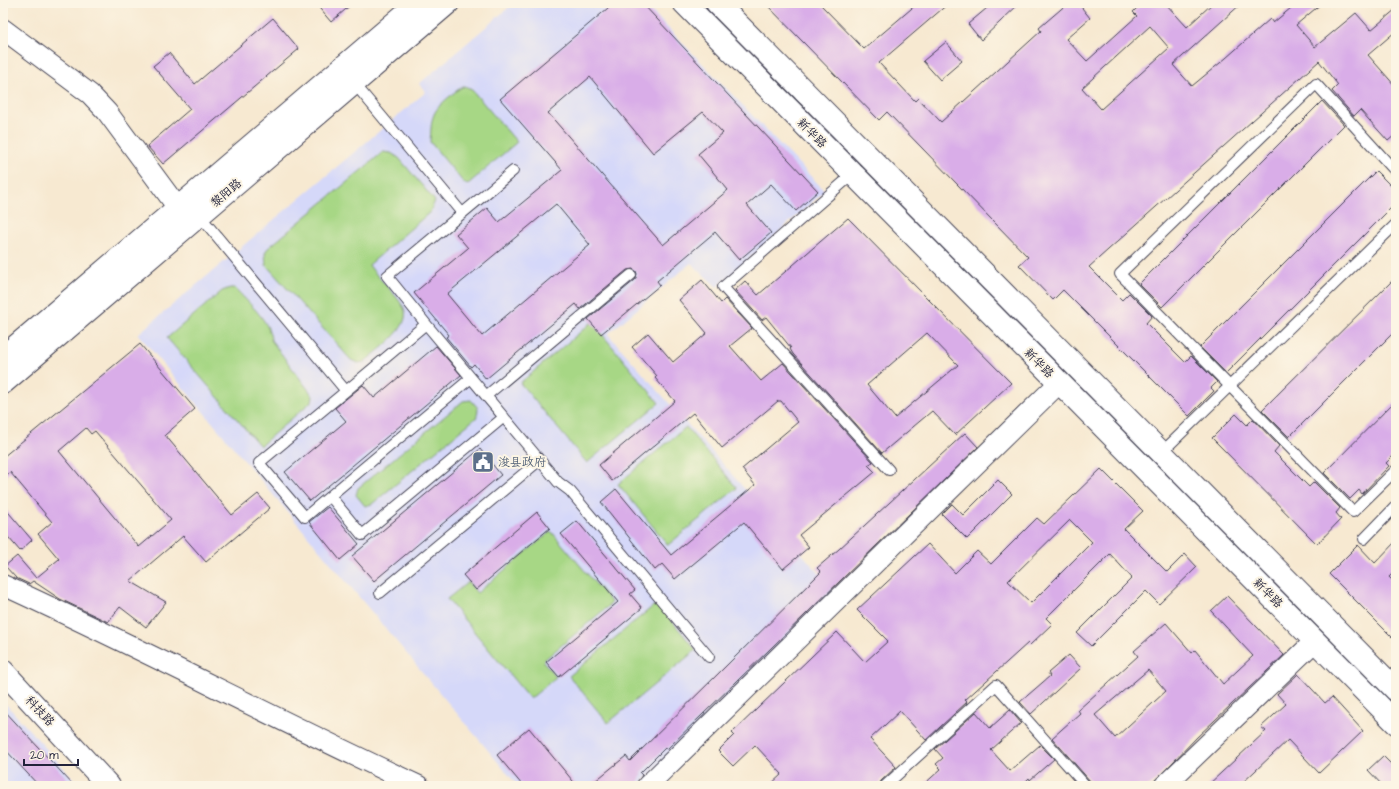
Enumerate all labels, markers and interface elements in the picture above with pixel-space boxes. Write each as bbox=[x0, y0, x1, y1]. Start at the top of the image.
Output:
street label: 新华路 bbox=[793, 115, 830, 152]
street label: 黎阳路 bbox=[207, 175, 245, 212]
street label: 新华路 bbox=[1020, 345, 1057, 382]
public building icon: 浚县政府 bbox=[470, 449, 496, 475]
place label: 浚县政府 bbox=[498, 454, 546, 471]
street label: 新华路 bbox=[1249, 575, 1286, 612]
street label: 科技路 bbox=[21, 692, 58, 730]
scale bar bbox=[24, 741, 78, 767]
text: 20 m bbox=[30, 747, 59, 764]

